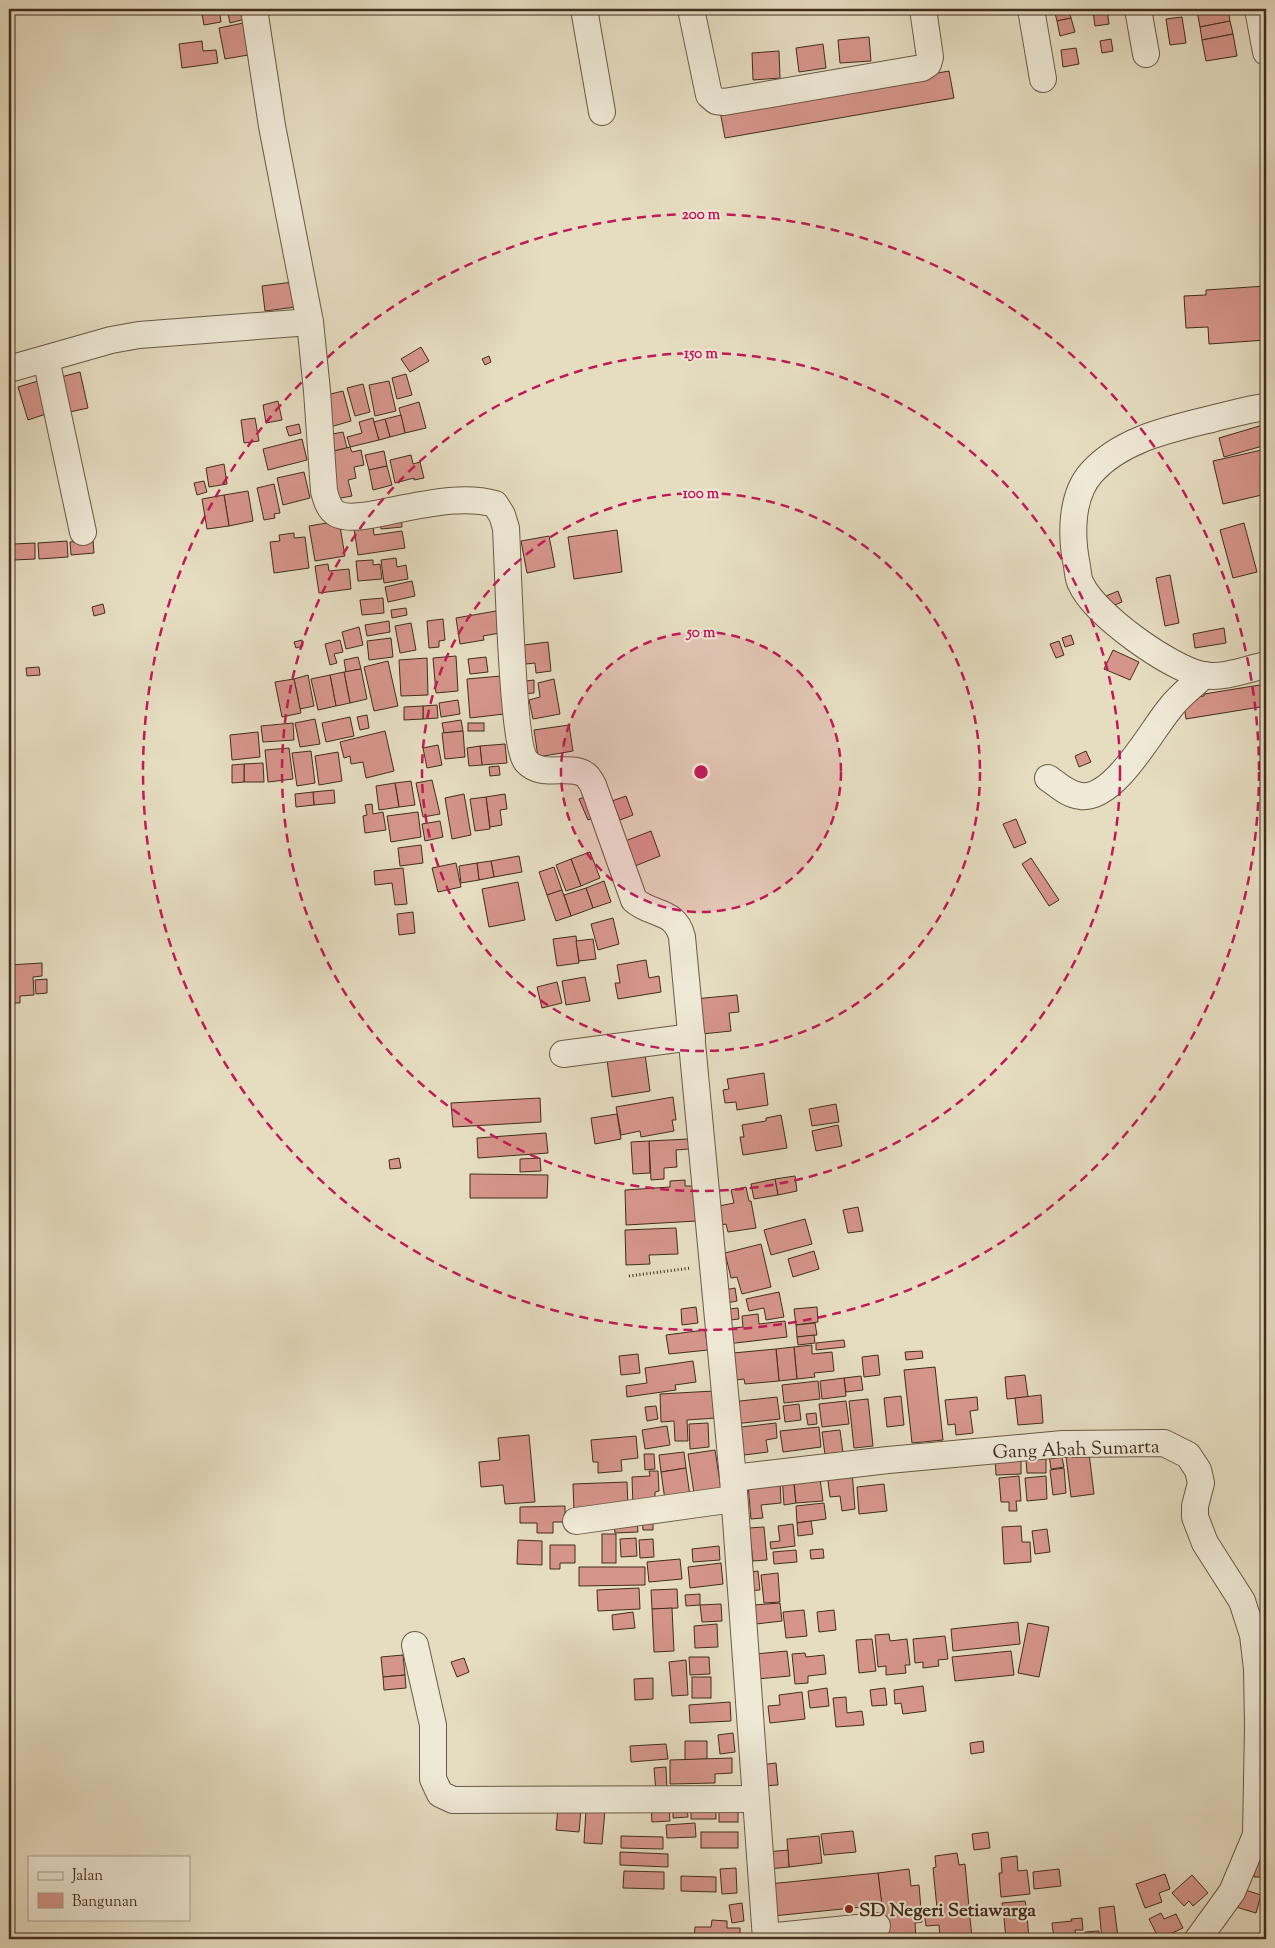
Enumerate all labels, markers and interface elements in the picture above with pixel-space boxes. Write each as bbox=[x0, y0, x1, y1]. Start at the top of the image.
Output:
text: 200 m bbox=[682, 205, 721, 226]
text: 150 m bbox=[684, 344, 718, 365]
text: 100 m bbox=[683, 484, 720, 505]
text: 50 m bbox=[686, 623, 716, 644]
centre of rings bbox=[692, 763, 710, 781]
street label: Gang Abah Sumarta bbox=[992, 1434, 1160, 1467]
legend bbox=[28, 1856, 190, 1920]
text: Jalan bbox=[71, 1866, 103, 1887]
text: Bangunan bbox=[72, 1892, 138, 1913]
place label: SD Negeri Setiawarga bbox=[859, 1898, 1036, 1925]
marker: SD Negeri Setiawarga bbox=[843, 1903, 855, 1915]

